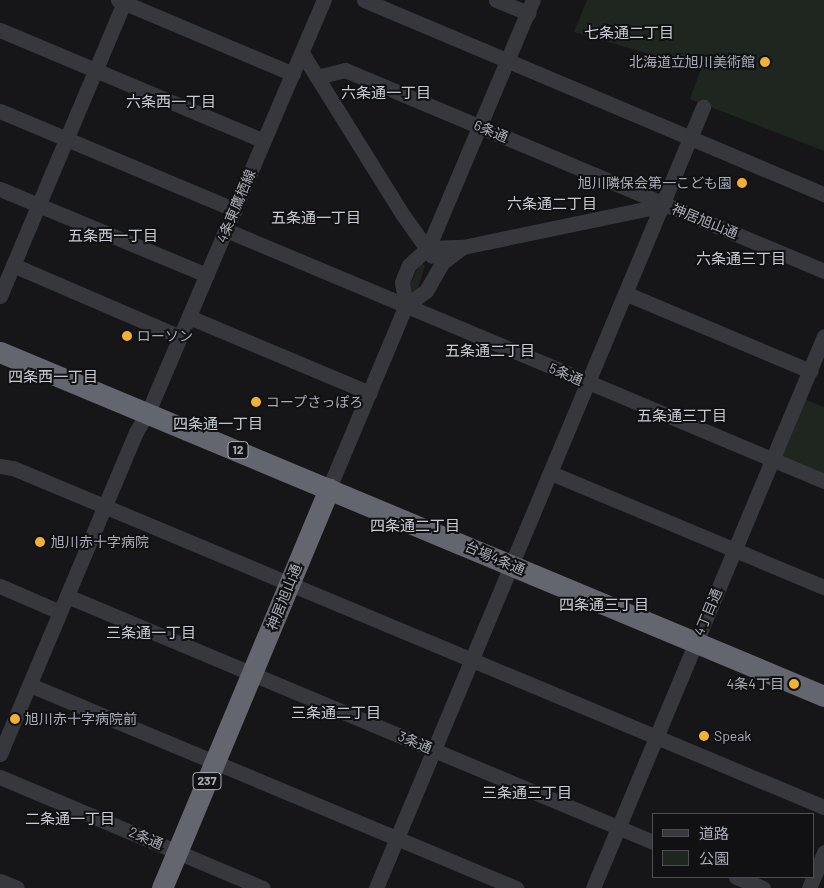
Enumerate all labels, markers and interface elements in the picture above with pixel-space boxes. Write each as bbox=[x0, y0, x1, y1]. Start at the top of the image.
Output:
district label: 七条通二丁目 bbox=[584, 24, 674, 42]
place label: 北海道立旭川美術館 bbox=[629, 54, 755, 70]
marker: 北海道立旭川美術館 bbox=[759, 56, 771, 68]
district label: 六条通一丁目 bbox=[341, 84, 431, 102]
district label: 六条西一丁目 bbox=[126, 93, 216, 111]
street label: 6条通 bbox=[472, 116, 510, 146]
street label: 4条東鷹栖線 bbox=[213, 167, 259, 245]
place label: 旭川隣保会第一こども園 bbox=[578, 175, 732, 191]
marker: 旭川隣保会第一こども園 bbox=[736, 177, 748, 189]
district label: 六条通二丁目 bbox=[507, 195, 597, 213]
street label: 神居旭山通 bbox=[669, 200, 741, 242]
district label: 五条通一丁目 bbox=[271, 209, 361, 227]
district label: 五条西一丁目 bbox=[68, 227, 158, 245]
district label: 六条通三丁目 bbox=[696, 250, 786, 268]
place label: ローソン bbox=[137, 328, 193, 344]
marker: ローソン bbox=[121, 330, 133, 342]
district label: 五条通二丁目 bbox=[445, 342, 535, 360]
street label: 5条通 bbox=[547, 359, 585, 389]
district label: 四条西一丁目 bbox=[8, 368, 98, 386]
place label: コープさっぽろ bbox=[266, 394, 364, 410]
marker: コープさっぽろ bbox=[250, 396, 262, 408]
district label: 五条通三丁目 bbox=[637, 407, 727, 425]
district label: 四条通一丁目 bbox=[173, 415, 263, 433]
road number: 12 bbox=[227, 440, 249, 460]
district label: 四条通二丁目 bbox=[370, 517, 460, 535]
place label: 旭川赤十字病院 bbox=[51, 534, 149, 550]
marker: 旭川赤十字病院 bbox=[33, 535, 47, 549]
street label: 台場4条通 bbox=[462, 538, 528, 578]
street label: 神居旭山通 bbox=[263, 561, 305, 633]
street label: 4丁目通 bbox=[691, 586, 725, 638]
district label: 四条通三丁目 bbox=[559, 596, 649, 614]
district label: 三条通一丁目 bbox=[106, 624, 196, 642]
place label: 4条4丁目 bbox=[727, 676, 784, 692]
marker: 4条4丁目 bbox=[788, 678, 800, 690]
district label: 三条通二丁目 bbox=[291, 704, 381, 722]
place label: 旭川赤十字病院前 bbox=[25, 711, 137, 727]
marker: 旭川赤十字病院前 bbox=[9, 713, 21, 725]
street label: 3条通 bbox=[396, 727, 434, 757]
place label: Speak bbox=[714, 728, 751, 744]
marker: Speak bbox=[698, 730, 710, 742]
road number: 237 bbox=[192, 771, 222, 790]
district label: 三条通三丁目 bbox=[482, 784, 572, 802]
district label: 二条通一丁目 bbox=[25, 810, 115, 828]
legend bbox=[652, 813, 814, 878]
street label: 2条通 bbox=[126, 823, 166, 853]
text: 道路 bbox=[699, 824, 729, 842]
text: 公園 bbox=[699, 849, 729, 867]

